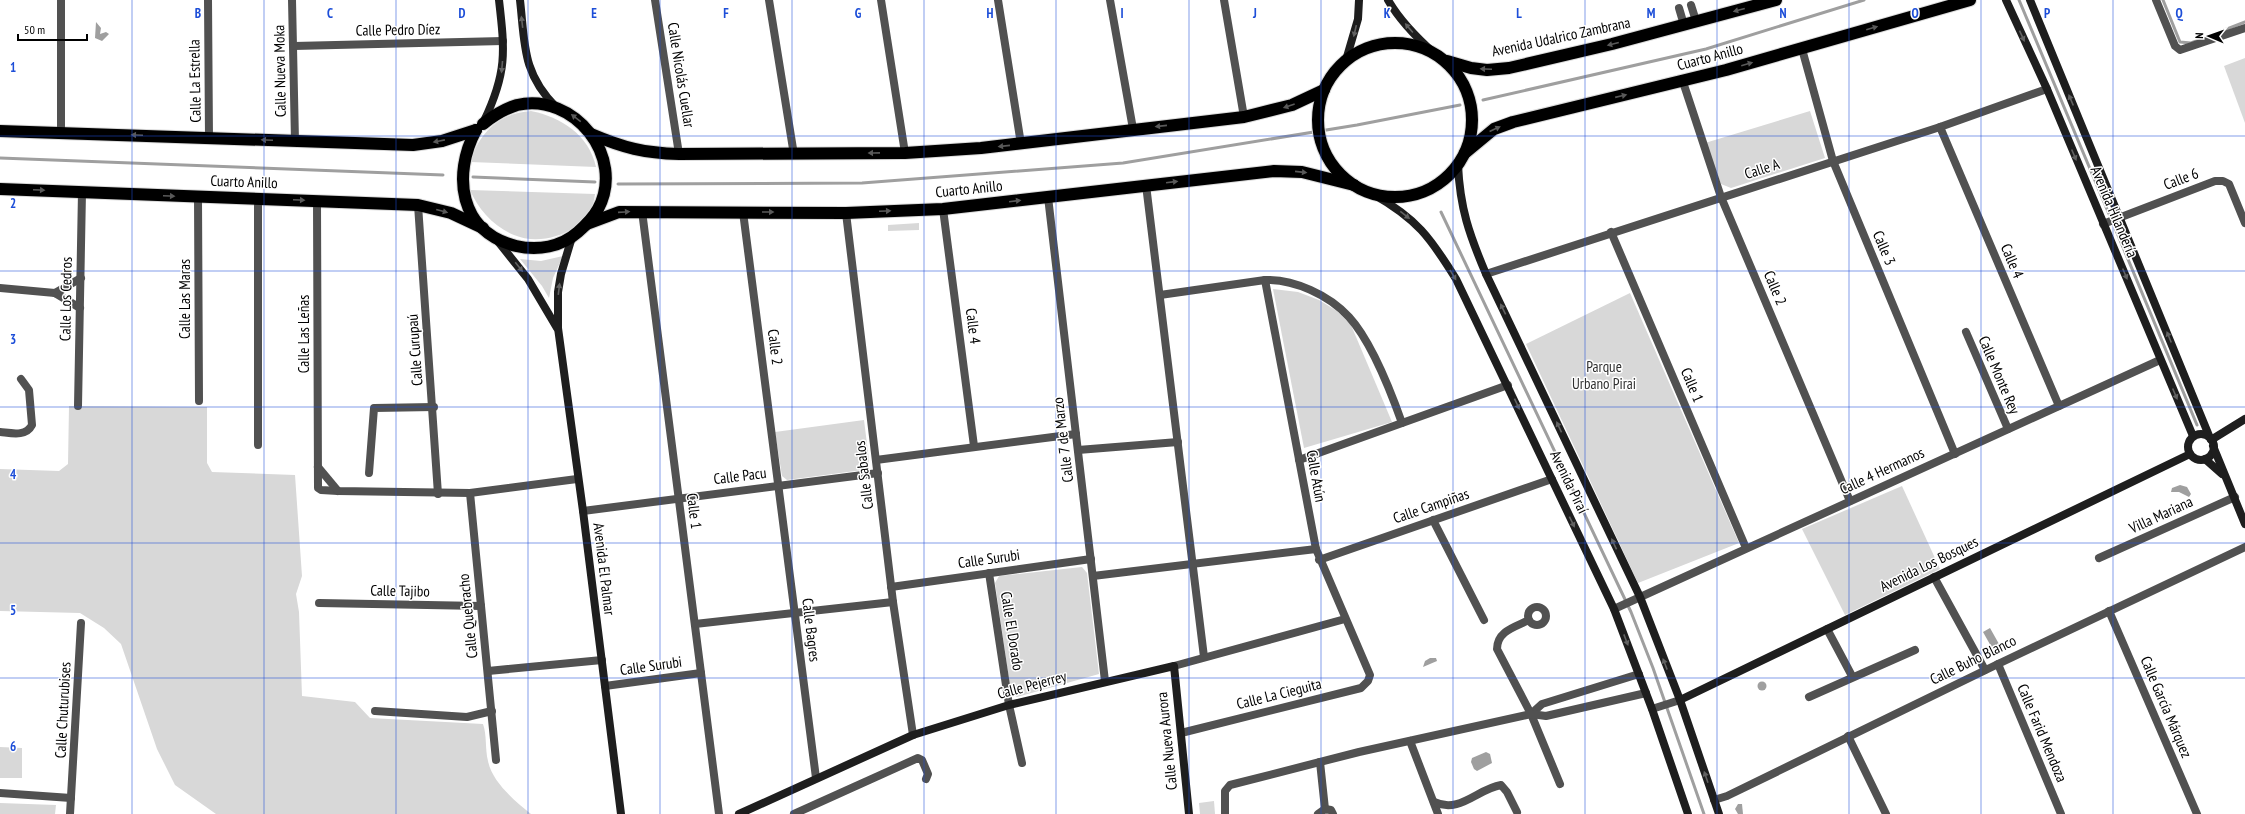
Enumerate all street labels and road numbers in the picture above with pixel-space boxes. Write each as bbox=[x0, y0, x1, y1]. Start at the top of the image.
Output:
street label: Avenida Udalrico Zambrana bbox=[1490, 13, 1632, 60]
street label: Calle Pedro Díez bbox=[356, 19, 440, 40]
street label: Calle Nicolás Cuellar bbox=[664, 21, 699, 130]
street label: Calle Nueva Moka bbox=[269, 25, 290, 117]
street label: Calle La Estrella bbox=[184, 39, 205, 123]
street label: Cuarto Anillo bbox=[1675, 39, 1745, 74]
street label: Calle A bbox=[1742, 154, 1783, 183]
street label: Avenida Hilandería bbox=[2087, 163, 2142, 260]
street label: Calle 6 bbox=[2161, 163, 2201, 194]
street label: Cuarto Anillo bbox=[210, 171, 278, 192]
street label: Cuarto Anillo bbox=[934, 176, 1003, 201]
street label: Calle 3 bbox=[1869, 228, 1900, 268]
street label: Calle 4 bbox=[1997, 241, 2028, 281]
street label: Calle Los Cedros bbox=[55, 257, 76, 341]
street label: Calle Las Maras bbox=[175, 259, 194, 339]
street label: Calle 2 bbox=[1760, 268, 1791, 308]
street label: Calle Las Leñas bbox=[294, 295, 313, 373]
street label: Calle 4 bbox=[962, 307, 985, 345]
street label: Calle Curupaú bbox=[403, 314, 426, 387]
street label: Calle 2 bbox=[764, 328, 787, 366]
street label: Calle Monte Rey bbox=[1974, 333, 2025, 417]
street label: Calle 1 bbox=[1677, 365, 1708, 405]
street label: Calle 7 de Marzo bbox=[1048, 396, 1077, 484]
street label: Calle Sabalos bbox=[850, 440, 877, 510]
street label: Calle 4 Hermanos bbox=[1836, 443, 1927, 498]
street label: Avenida Piraí bbox=[1546, 447, 1593, 517]
street label: Calle Atún bbox=[1303, 448, 1330, 504]
street label: Calle Pacu bbox=[712, 463, 768, 488]
street label: Calle Campiñas bbox=[1390, 484, 1471, 527]
street label: Calle 1 bbox=[683, 492, 706, 530]
street label: Villa Mariana bbox=[2125, 492, 2196, 538]
street label: Avenida El Palmar bbox=[589, 522, 620, 617]
street label: Avenida Los Bosques bbox=[1876, 531, 1981, 596]
street label: Calle Surubi bbox=[957, 545, 1021, 572]
street label: Calle Quebracho bbox=[454, 573, 481, 659]
street label: Calle Tajibo bbox=[370, 580, 430, 601]
street label: Calle El Dorado bbox=[997, 590, 1028, 672]
street label: Calle Bagres bbox=[798, 597, 825, 663]
street label: Calle Buho Blanco bbox=[1927, 630, 2019, 689]
street label: Calle Surubi bbox=[619, 652, 683, 679]
street label: Calle García Márquez bbox=[2137, 653, 2196, 760]
street label: Calle Chuturubises bbox=[50, 661, 75, 759]
street label: Calle Pejerrey bbox=[995, 666, 1069, 703]
street label: Calle La Cieguita bbox=[1234, 674, 1323, 713]
street label: Calle Farid Mendoza bbox=[2013, 681, 2072, 785]
street label: Calle Nueva Aurora bbox=[1152, 691, 1181, 791]

